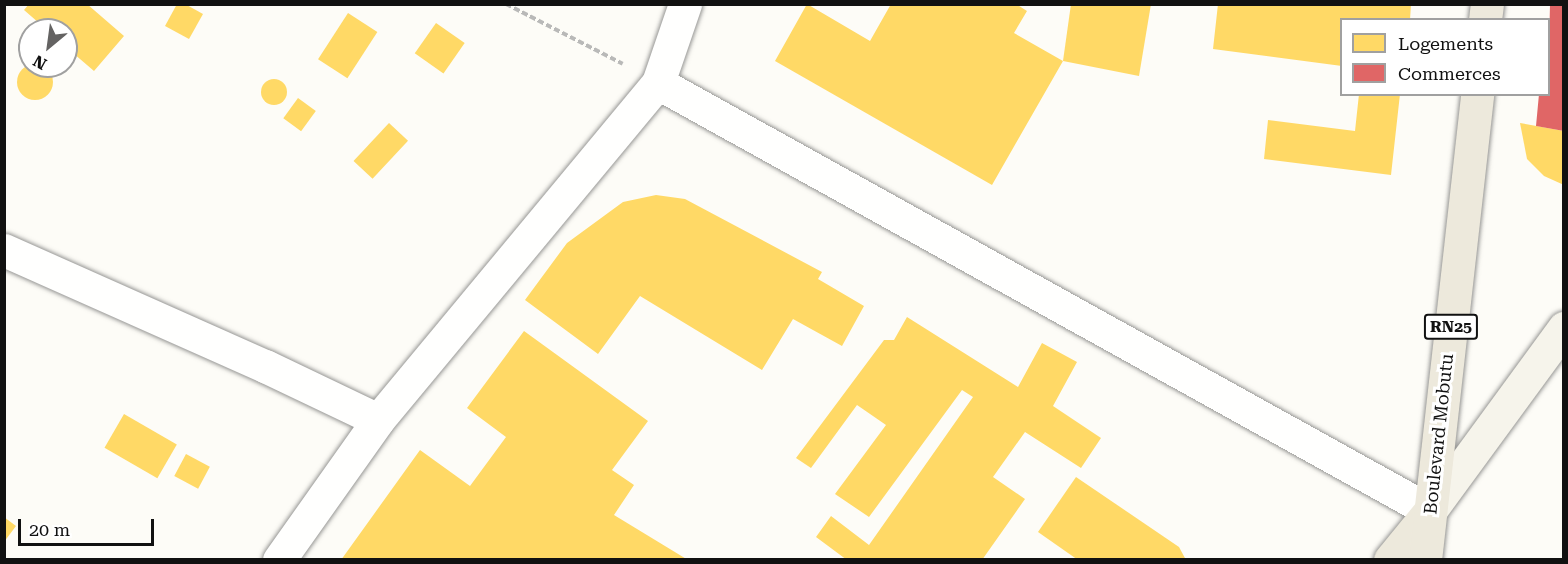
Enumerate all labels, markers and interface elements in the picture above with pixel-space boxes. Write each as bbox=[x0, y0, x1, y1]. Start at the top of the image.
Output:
north arrow bbox=[18, 18, 78, 78]
legend bbox=[1340, 18, 1550, 96]
text: Logements bbox=[1398, 33, 1493, 54]
text: N bbox=[30, 51, 50, 74]
text: Commerces bbox=[1398, 63, 1500, 84]
road number: RN25 bbox=[1422, 314, 1480, 340]
street label: Boulevard Mobutu bbox=[1420, 353, 1458, 515]
scale bar bbox=[21, 507, 158, 545]
text: 20 m bbox=[29, 519, 70, 540]

